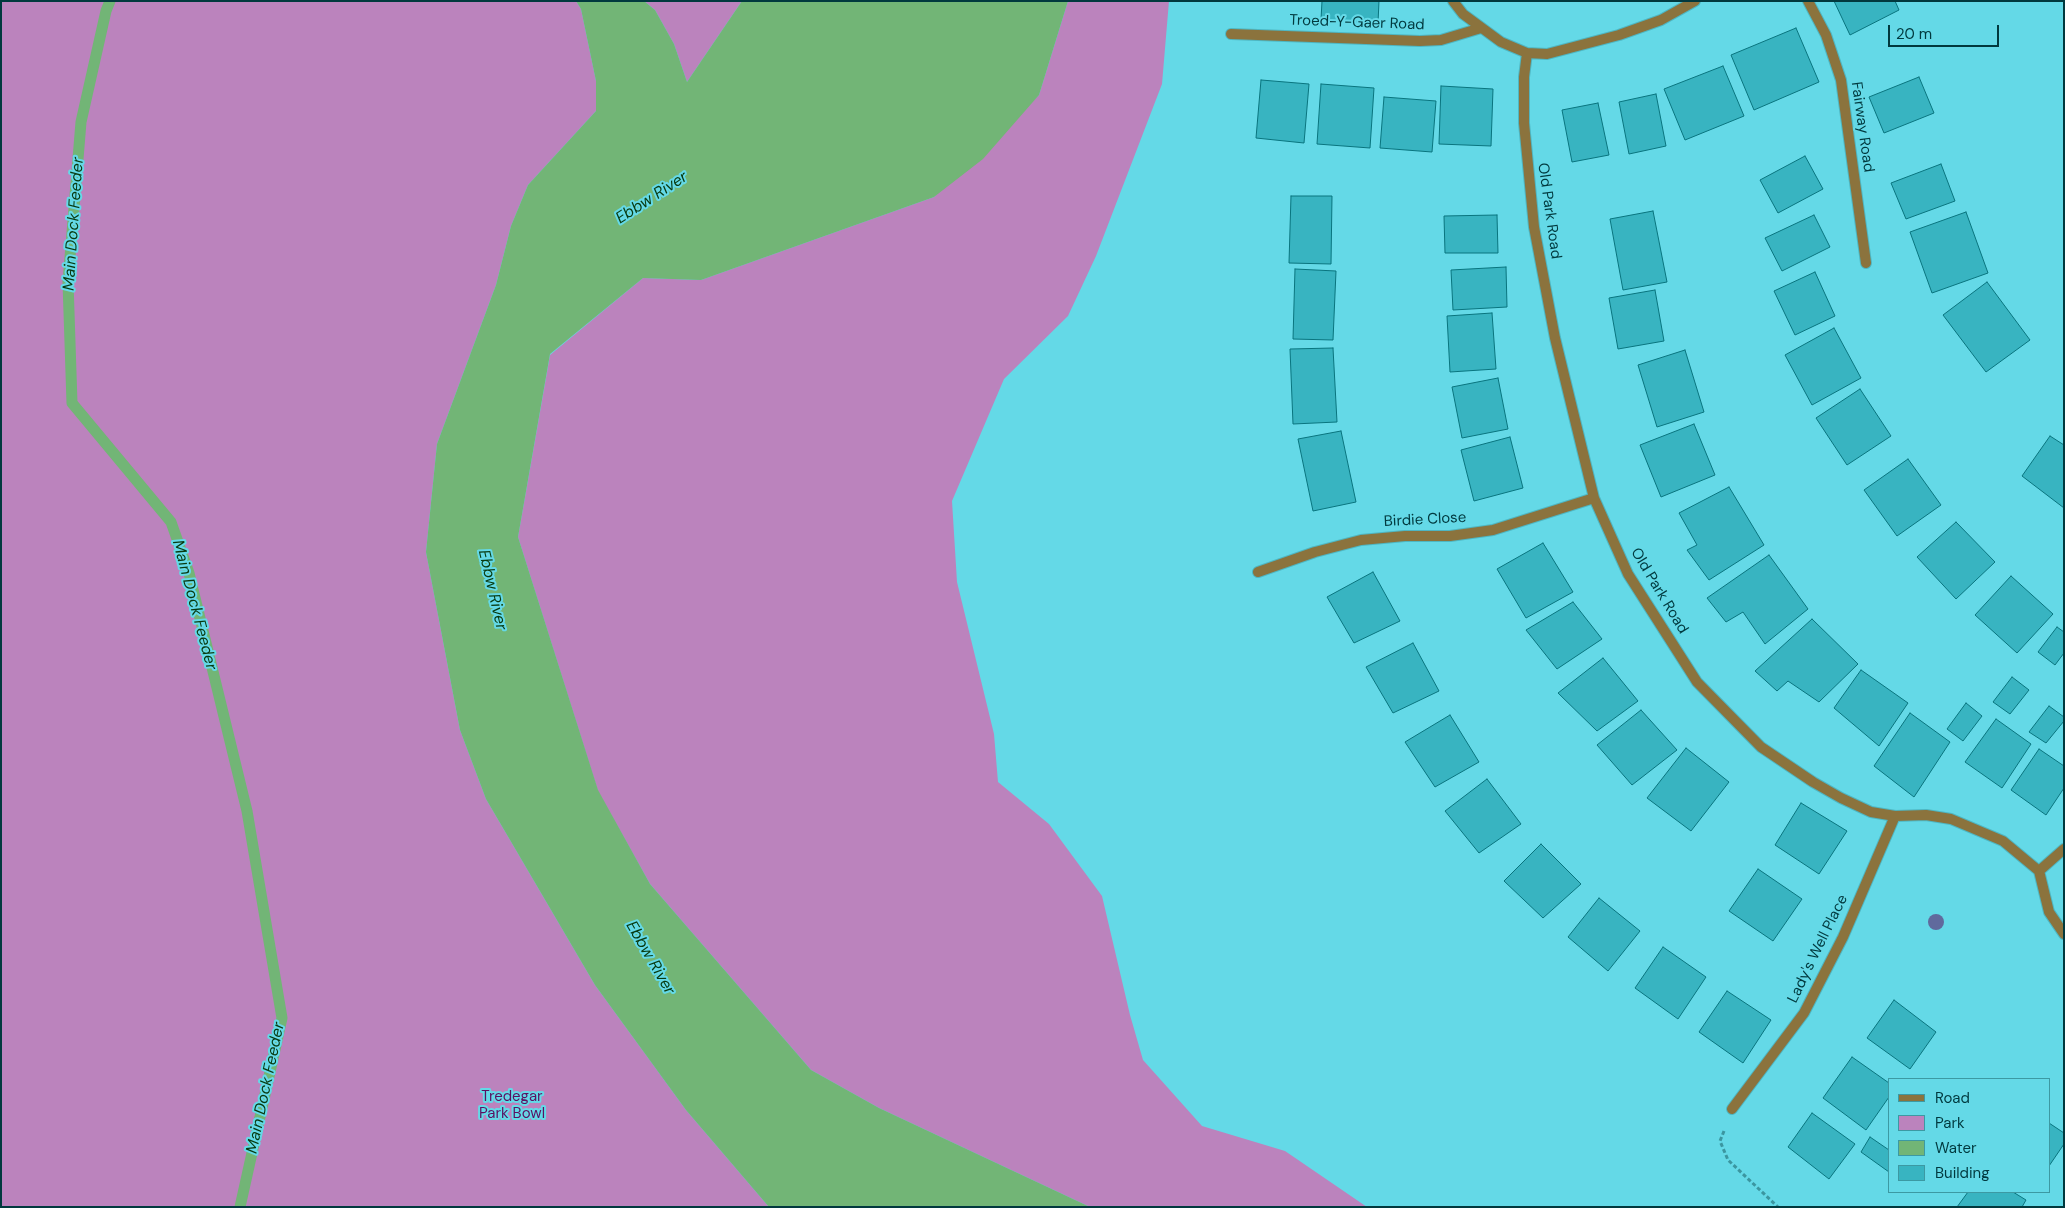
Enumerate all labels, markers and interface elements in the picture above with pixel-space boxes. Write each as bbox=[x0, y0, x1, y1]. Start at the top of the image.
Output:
street label: Troed-Y-Gaer Road bbox=[1289, 12, 1425, 34]
scale bar bbox=[1890, 15, 2001, 47]
text: 20 m bbox=[1896, 24, 1932, 44]
street label: Fairway Road bbox=[1847, 81, 1877, 173]
water label: Main Dock Feeder bbox=[60, 157, 88, 291]
street label: Old Park Road bbox=[1533, 162, 1565, 260]
water label: Ebbw River bbox=[612, 168, 692, 228]
street label: Birdie Close bbox=[1383, 509, 1467, 531]
water label: Main Dock Feeder bbox=[167, 538, 221, 672]
street label: Old Park Road bbox=[1626, 545, 1692, 637]
water label: Ebbw River bbox=[473, 548, 511, 632]
street label: Lady's Well Place bbox=[1784, 892, 1852, 1006]
water label: Ebbw River bbox=[621, 918, 679, 998]
water label: Main Dock Feeder bbox=[243, 1021, 289, 1155]
legend bbox=[1888, 1078, 2050, 1193]
park label: Tredegar Park Bowl bbox=[479, 1088, 545, 1123]
text: Road bbox=[1935, 1088, 1970, 1108]
text: Park bbox=[1935, 1113, 1965, 1133]
text: Water bbox=[1935, 1138, 1976, 1158]
text: Building bbox=[1935, 1163, 1990, 1183]

